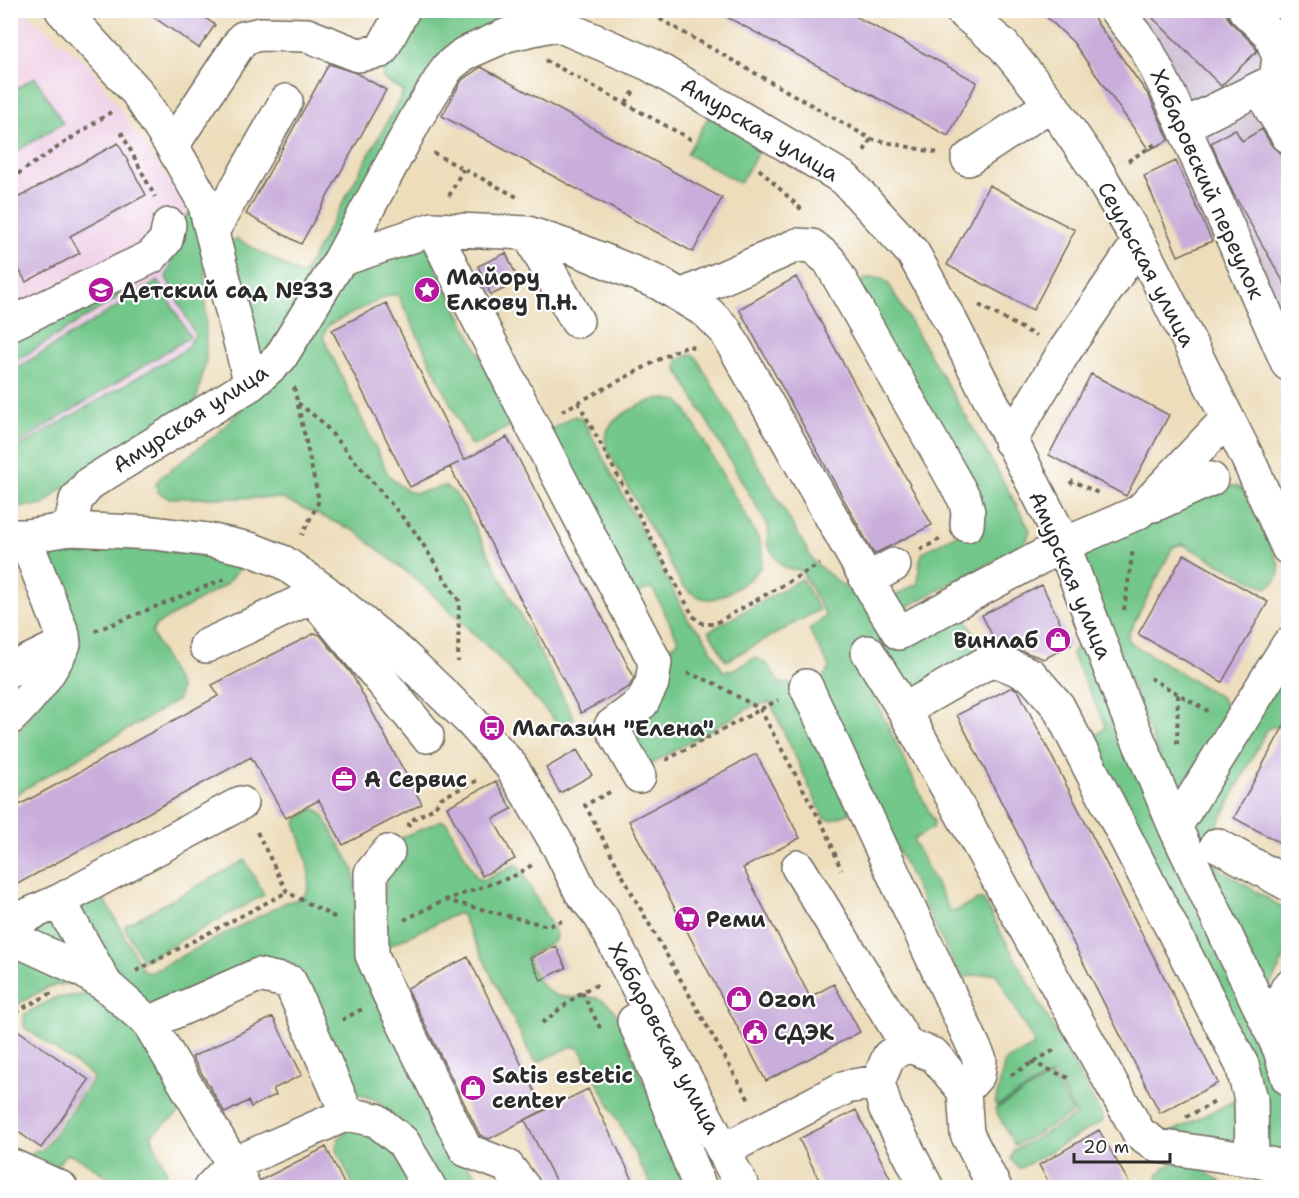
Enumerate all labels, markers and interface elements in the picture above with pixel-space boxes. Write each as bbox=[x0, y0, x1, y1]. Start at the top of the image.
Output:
street label: Хабаровский переулок bbox=[1144, 65, 1272, 304]
street label: Амурская улица bbox=[675, 71, 845, 188]
street label: Сеульская улица bbox=[1091, 177, 1202, 352]
place label: Майору Елкову П.Н. bbox=[446, 263, 578, 317]
school or university icon: Детский сад №33 bbox=[86, 275, 116, 305]
place icon: Майору Елкову П.Н. bbox=[412, 275, 442, 305]
place label: Детский сад №33 bbox=[120, 276, 333, 305]
street label: Амурская улица bbox=[107, 357, 274, 480]
street label: Амурская улица bbox=[1022, 487, 1119, 664]
shop icon: Винлаб bbox=[1043, 625, 1073, 655]
place label: Винлаб bbox=[953, 626, 1038, 655]
bus stop icon: Магазин "Елена" bbox=[477, 713, 507, 743]
place label: Магазин "Елена" bbox=[512, 714, 714, 743]
office icon: А Сервис bbox=[329, 764, 359, 794]
place label: А Сервис bbox=[364, 765, 467, 794]
supermarket icon: Реми bbox=[672, 904, 702, 934]
place label: Реми bbox=[706, 905, 766, 934]
street label: Хабаровская улица bbox=[602, 937, 728, 1139]
shop icon: Ozon bbox=[724, 984, 754, 1014]
place label: Ozon bbox=[758, 985, 816, 1014]
public building icon: СДЭК bbox=[740, 1017, 770, 1047]
place label: СДЭК bbox=[774, 1018, 834, 1047]
place label: Satis estetic center bbox=[492, 1061, 633, 1115]
shop icon: Satis estetic center bbox=[458, 1073, 488, 1103]
scale bar bbox=[1074, 1126, 1170, 1164]
text: 20 m bbox=[1083, 1135, 1129, 1159]

